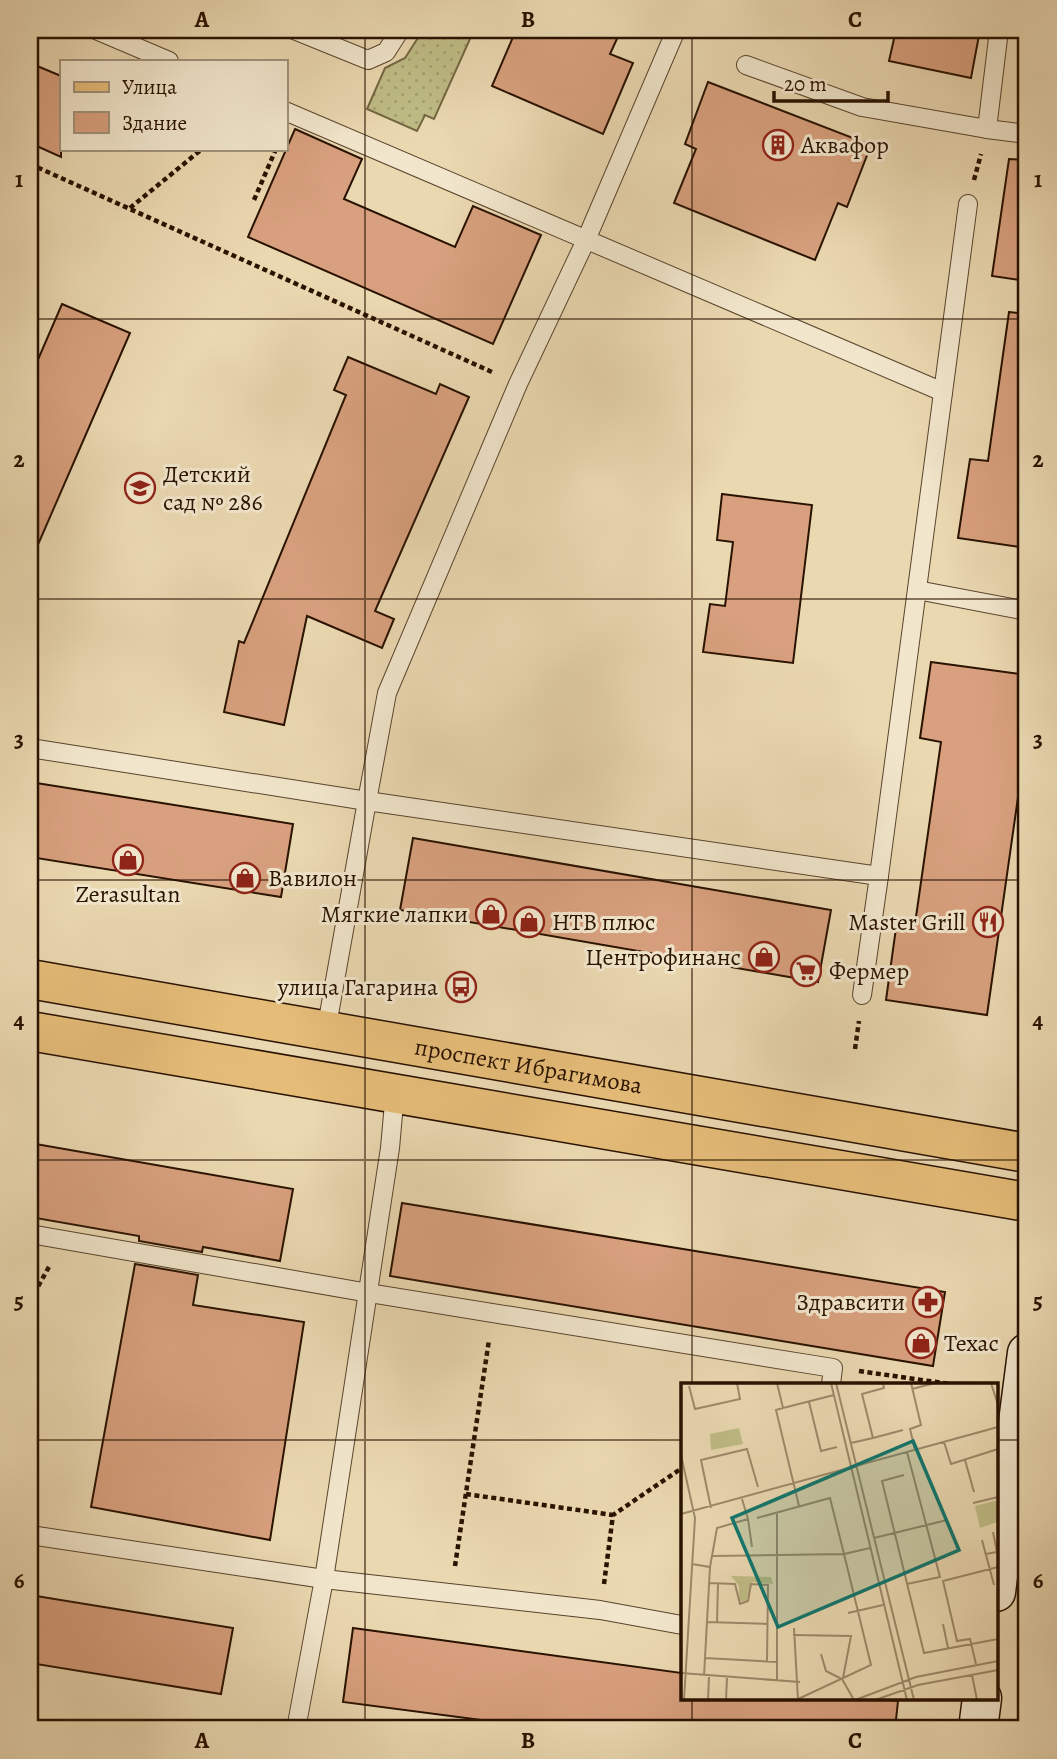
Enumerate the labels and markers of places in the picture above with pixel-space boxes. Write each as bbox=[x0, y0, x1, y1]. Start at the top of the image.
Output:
building icon: Аквафор bbox=[761, 128, 795, 162]
place label: Аквафор bbox=[800, 129, 889, 161]
place label: Детский сад № 286 bbox=[163, 458, 262, 518]
school or university icon: Детский сад № 286 bbox=[123, 471, 157, 505]
shop icon: Zerasultan bbox=[111, 843, 145, 877]
shop icon: Вавилон bbox=[228, 861, 262, 895]
place label: Вавилон bbox=[268, 862, 357, 894]
place label: Zerasultan bbox=[76, 878, 180, 910]
shop icon: Мягкие лапки bbox=[474, 897, 508, 931]
place label: Мягкие лапки bbox=[321, 898, 468, 930]
shop icon: НТВ плюс bbox=[512, 905, 546, 939]
restaurant icon: Master Grill bbox=[971, 905, 1005, 939]
place label: НТВ плюс bbox=[552, 906, 655, 938]
place label: Master Grill bbox=[848, 906, 965, 938]
shop icon: Центрофинанс bbox=[747, 940, 781, 974]
place label: Центрофинанс bbox=[586, 941, 741, 973]
supermarket icon: Фермер bbox=[789, 954, 823, 988]
place label: Фермер bbox=[829, 955, 909, 987]
bus stop icon: улица Гагарина bbox=[444, 970, 478, 1004]
place label: улица Гагарина bbox=[277, 971, 438, 1003]
pharmacy icon: Здравсити bbox=[911, 1285, 945, 1319]
place label: Здравсити bbox=[796, 1286, 905, 1318]
shop icon: Техас bbox=[904, 1326, 938, 1360]
place label: Техас bbox=[944, 1327, 999, 1359]

